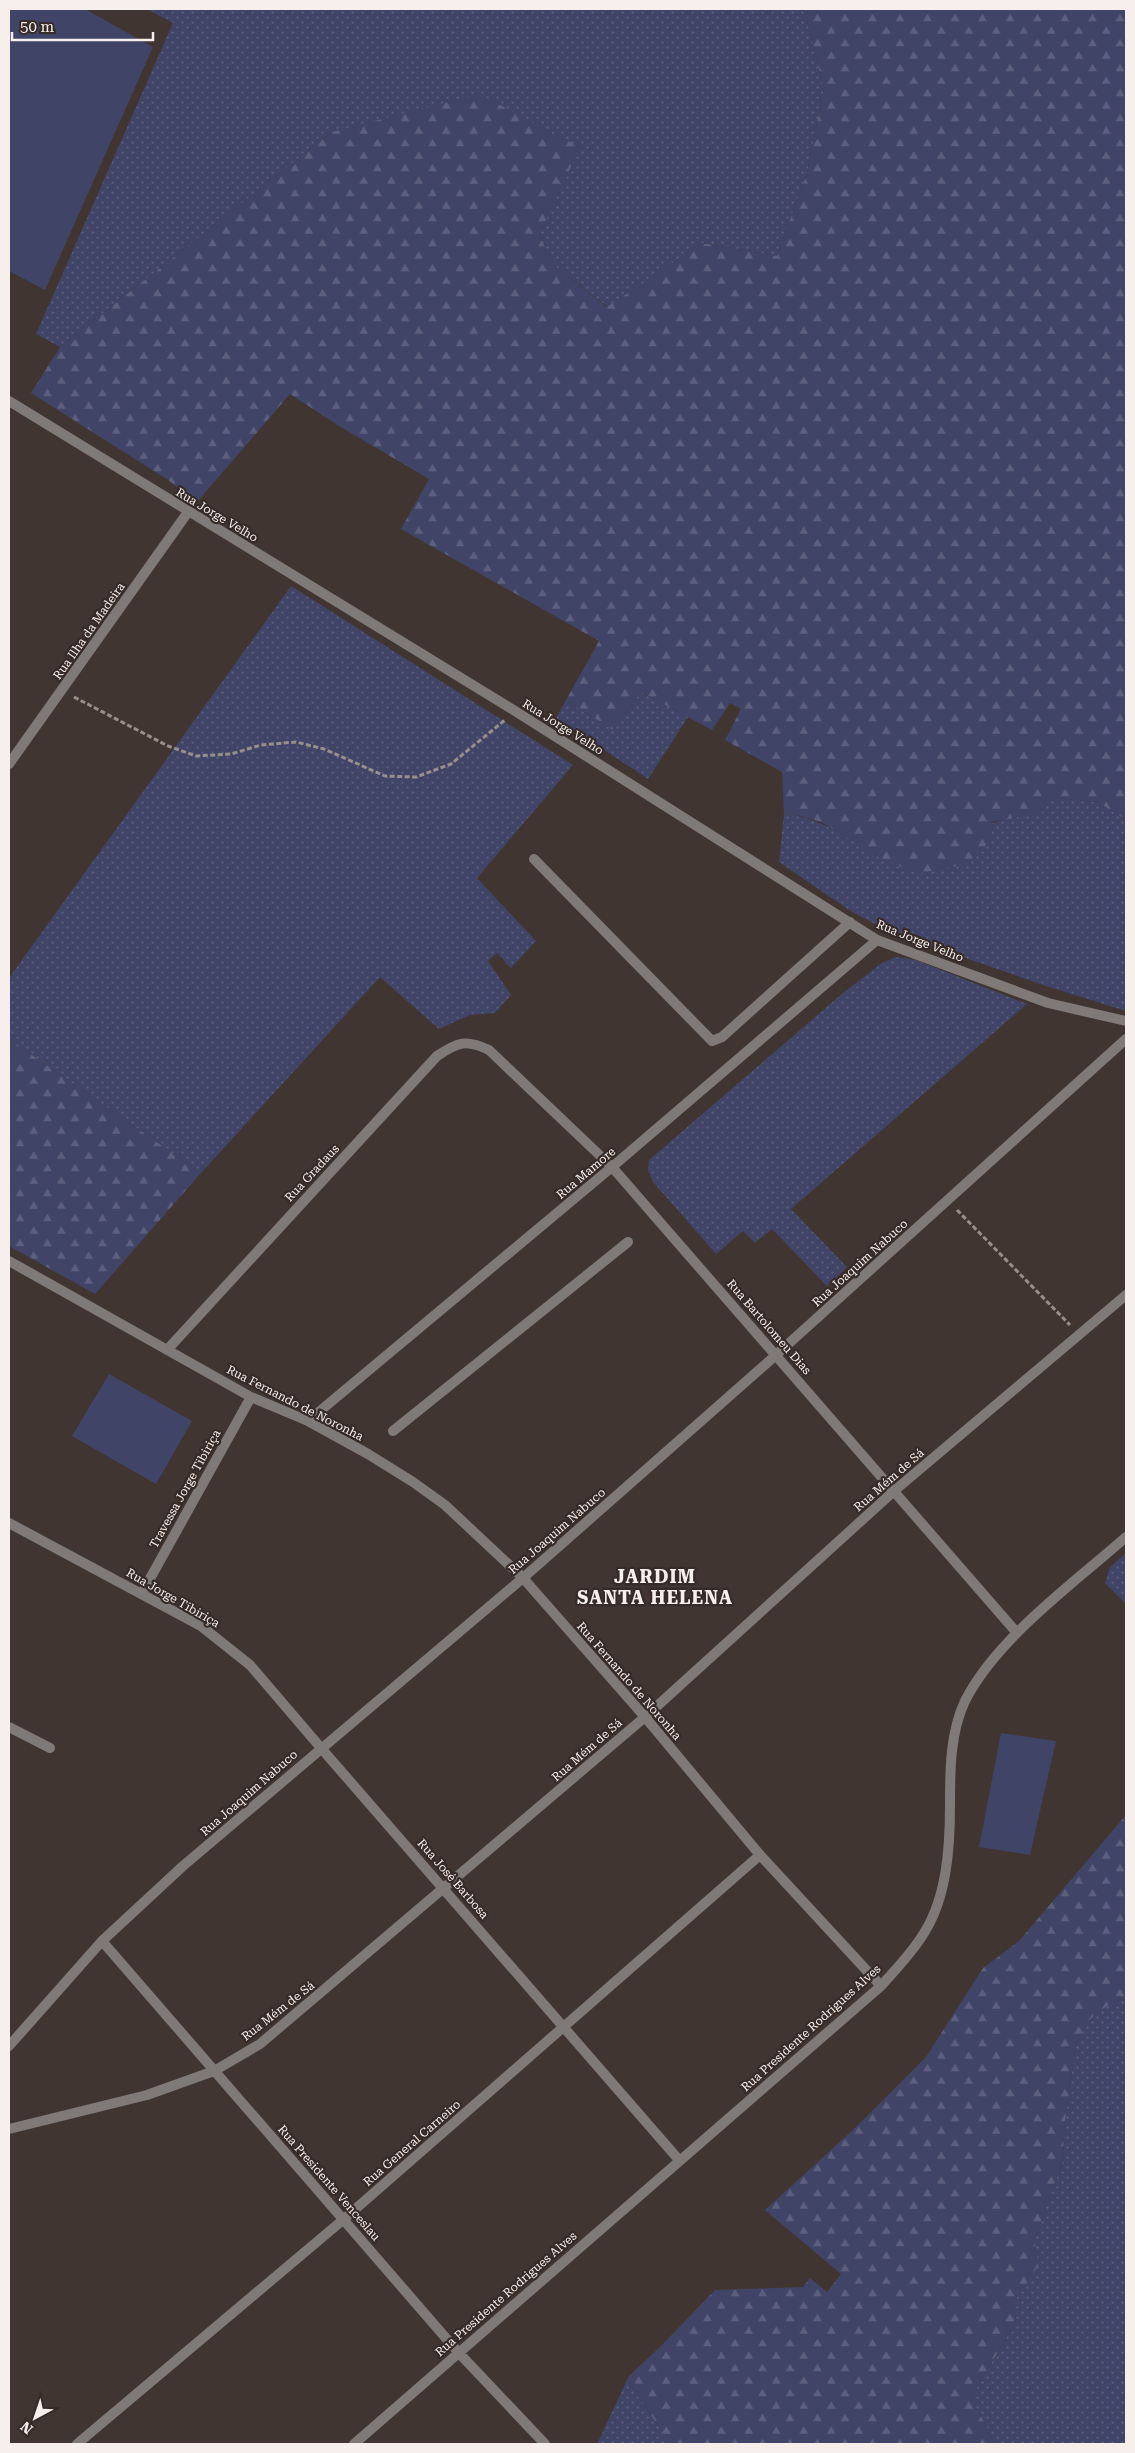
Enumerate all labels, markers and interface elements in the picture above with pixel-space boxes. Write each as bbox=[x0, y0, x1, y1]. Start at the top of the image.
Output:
scale bar bbox=[12, 10, 154, 42]
text: 50 m bbox=[20, 18, 55, 36]
street label: Rua Jorge Velho bbox=[174, 485, 260, 545]
street label: Rua Ilha da Madeira bbox=[50, 579, 128, 682]
street label: Rua Jorge Velho bbox=[520, 696, 606, 758]
street label: Rua Jorge Velho bbox=[874, 917, 966, 965]
street label: Rua Gradaus bbox=[282, 1141, 342, 1204]
street label: Rua Mamore bbox=[554, 1144, 619, 1202]
street label: Rua Joaquim Nabuco bbox=[809, 1216, 911, 1310]
street label: Rua Bartolomeu Dias bbox=[724, 1277, 814, 1377]
street label: Rua Fernando de Noronha bbox=[224, 1362, 366, 1444]
street label: Travessa Jorge Tibiriça bbox=[147, 1427, 224, 1551]
street label: Rua Mém de Sá bbox=[851, 1445, 927, 1514]
street label: Rua Joaquim Nabuco bbox=[506, 1485, 608, 1577]
street label: Rua Jorge Tibiriça bbox=[124, 1566, 223, 1631]
district label: JARDIM SANTA HELENA bbox=[577, 1566, 733, 1608]
street label: Rua Fernando de Noronha bbox=[574, 1619, 684, 1743]
street label: Rua Mém de Sá bbox=[549, 1715, 625, 1784]
street label: Rua Joaquim Nabuco bbox=[198, 1747, 300, 1839]
street label: Rua José Barbosa bbox=[415, 1836, 492, 1922]
street label: Rua Presidente Rodrigues Alves bbox=[738, 1961, 884, 2094]
street label: Rua Mém de Sá bbox=[239, 1978, 318, 2044]
street label: Rua General Carneiro bbox=[361, 2097, 463, 2189]
street label: Rua Presidente Venceslau bbox=[275, 2122, 383, 2244]
street label: Rua Presidente Rodrigues Alves bbox=[432, 2229, 580, 2359]
north arrow bbox=[10, 2393, 60, 2443]
text: N bbox=[17, 2418, 36, 2438]

